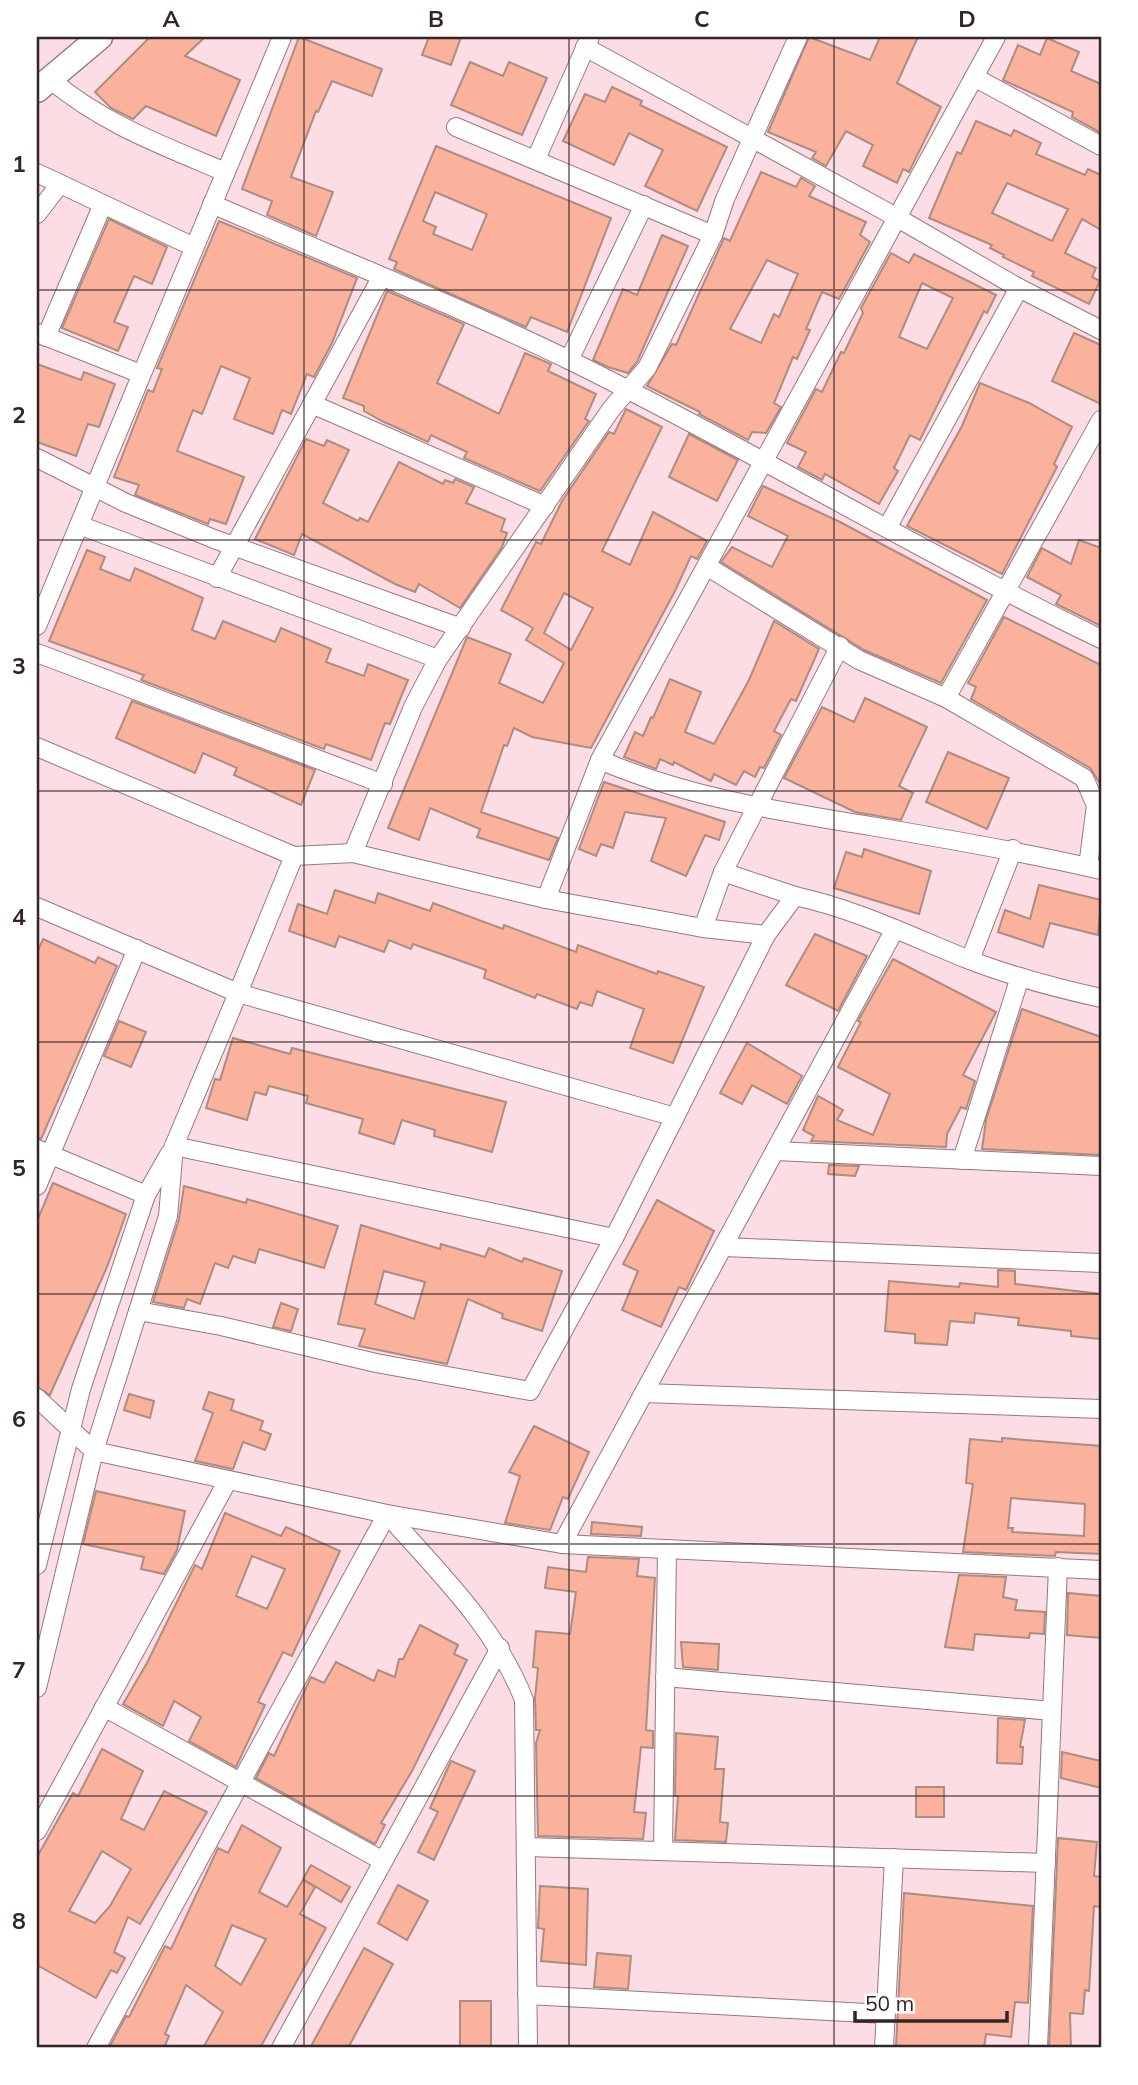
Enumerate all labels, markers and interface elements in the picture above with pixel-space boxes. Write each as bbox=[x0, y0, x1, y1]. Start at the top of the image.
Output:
text: A bbox=[162, 4, 180, 33]
text: B bbox=[428, 4, 444, 33]
text: C bbox=[694, 4, 710, 33]
text: D bbox=[958, 4, 976, 33]
text: 1 bbox=[12, 149, 26, 178]
text: 2 bbox=[12, 400, 26, 429]
text: 3 bbox=[12, 651, 26, 680]
text: 4 bbox=[12, 902, 26, 931]
text: 5 bbox=[12, 1153, 26, 1182]
text: 6 bbox=[12, 1404, 26, 1433]
text: 7 bbox=[12, 1655, 26, 1684]
text: 8 bbox=[12, 1906, 26, 1935]
scale bar bbox=[855, 1980, 1007, 2024]
text: 50 m bbox=[865, 1990, 914, 2016]

